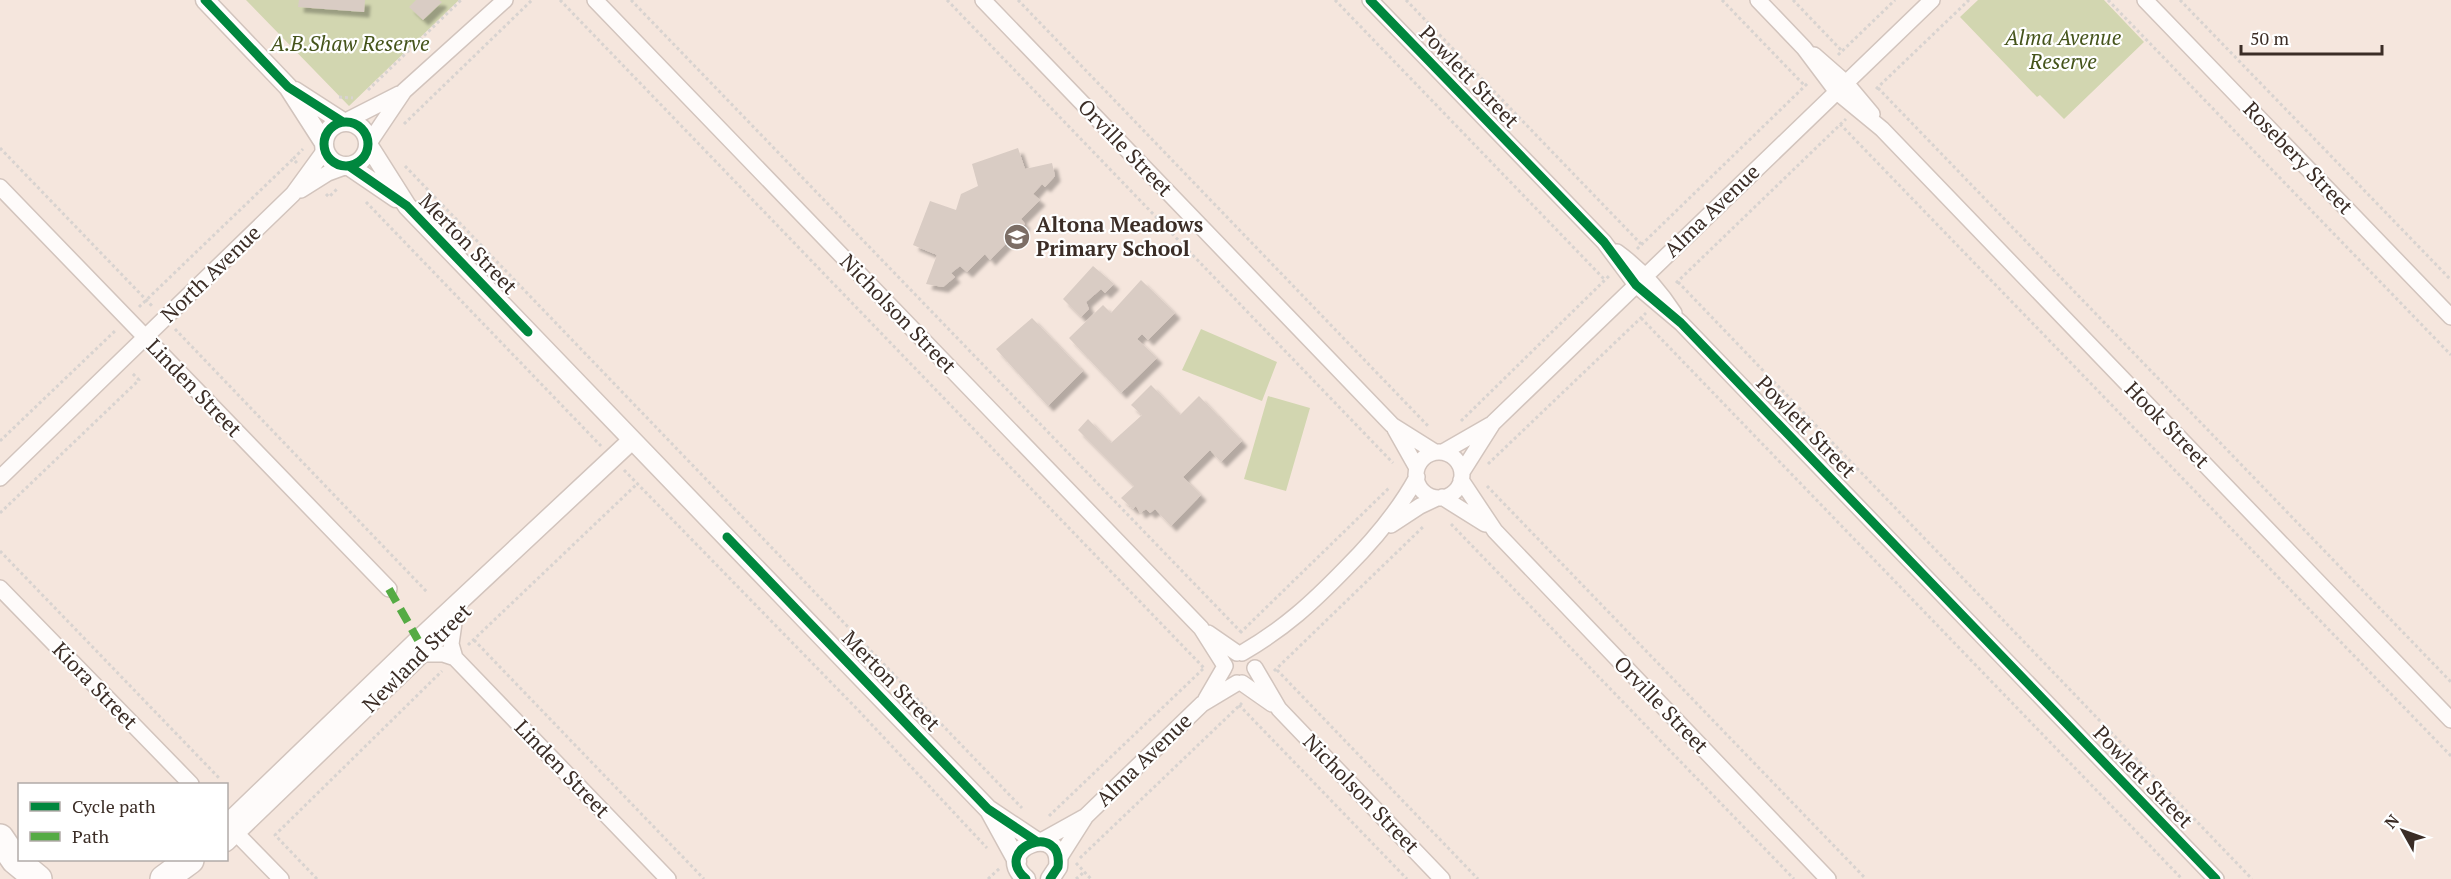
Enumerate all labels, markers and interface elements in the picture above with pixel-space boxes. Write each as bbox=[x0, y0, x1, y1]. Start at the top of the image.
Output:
scale bar bbox=[2241, 18, 2382, 56]
street label: Powlett Street bbox=[1414, 19, 1526, 134]
park label: Alma Avenue Reserve bbox=[2003, 23, 2122, 75]
text: 50 m bbox=[2250, 26, 2290, 50]
park label: A.B.Shaw Reserve bbox=[269, 29, 430, 57]
street label: Orville Street bbox=[1072, 93, 1179, 202]
street label: Rosebery Street bbox=[2238, 95, 2360, 220]
street label: Alma Avenue bbox=[1657, 158, 1765, 263]
street label: Merton Street bbox=[414, 187, 524, 300]
place label: Altona Meadows Primary School bbox=[1036, 210, 1203, 262]
street label: North Avenue bbox=[154, 219, 266, 328]
school or university icon: Altona Meadows Primary School bbox=[1002, 222, 1032, 252]
street label: Nicholson Street bbox=[834, 247, 963, 379]
street label: Linden Street bbox=[141, 332, 249, 443]
street label: Powlett Street bbox=[1751, 369, 1863, 484]
street label: Hook Street bbox=[2119, 375, 2216, 474]
street label: Newland Street bbox=[356, 597, 477, 718]
street label: Merton Street bbox=[837, 624, 947, 737]
street label: Kiora Street bbox=[47, 636, 145, 735]
street label: Orville Street bbox=[1608, 650, 1715, 759]
street label: Alma Avenue bbox=[1089, 707, 1197, 812]
street label: Linden Street bbox=[509, 713, 617, 824]
street label: Powlett Street bbox=[2088, 719, 2200, 834]
street label: Nicholson Street bbox=[1297, 727, 1426, 859]
legend bbox=[18, 783, 228, 861]
text: Cycle path bbox=[72, 794, 156, 818]
north arrow bbox=[2373, 801, 2433, 861]
text: N bbox=[2379, 810, 2404, 833]
text: Path bbox=[72, 824, 109, 848]

